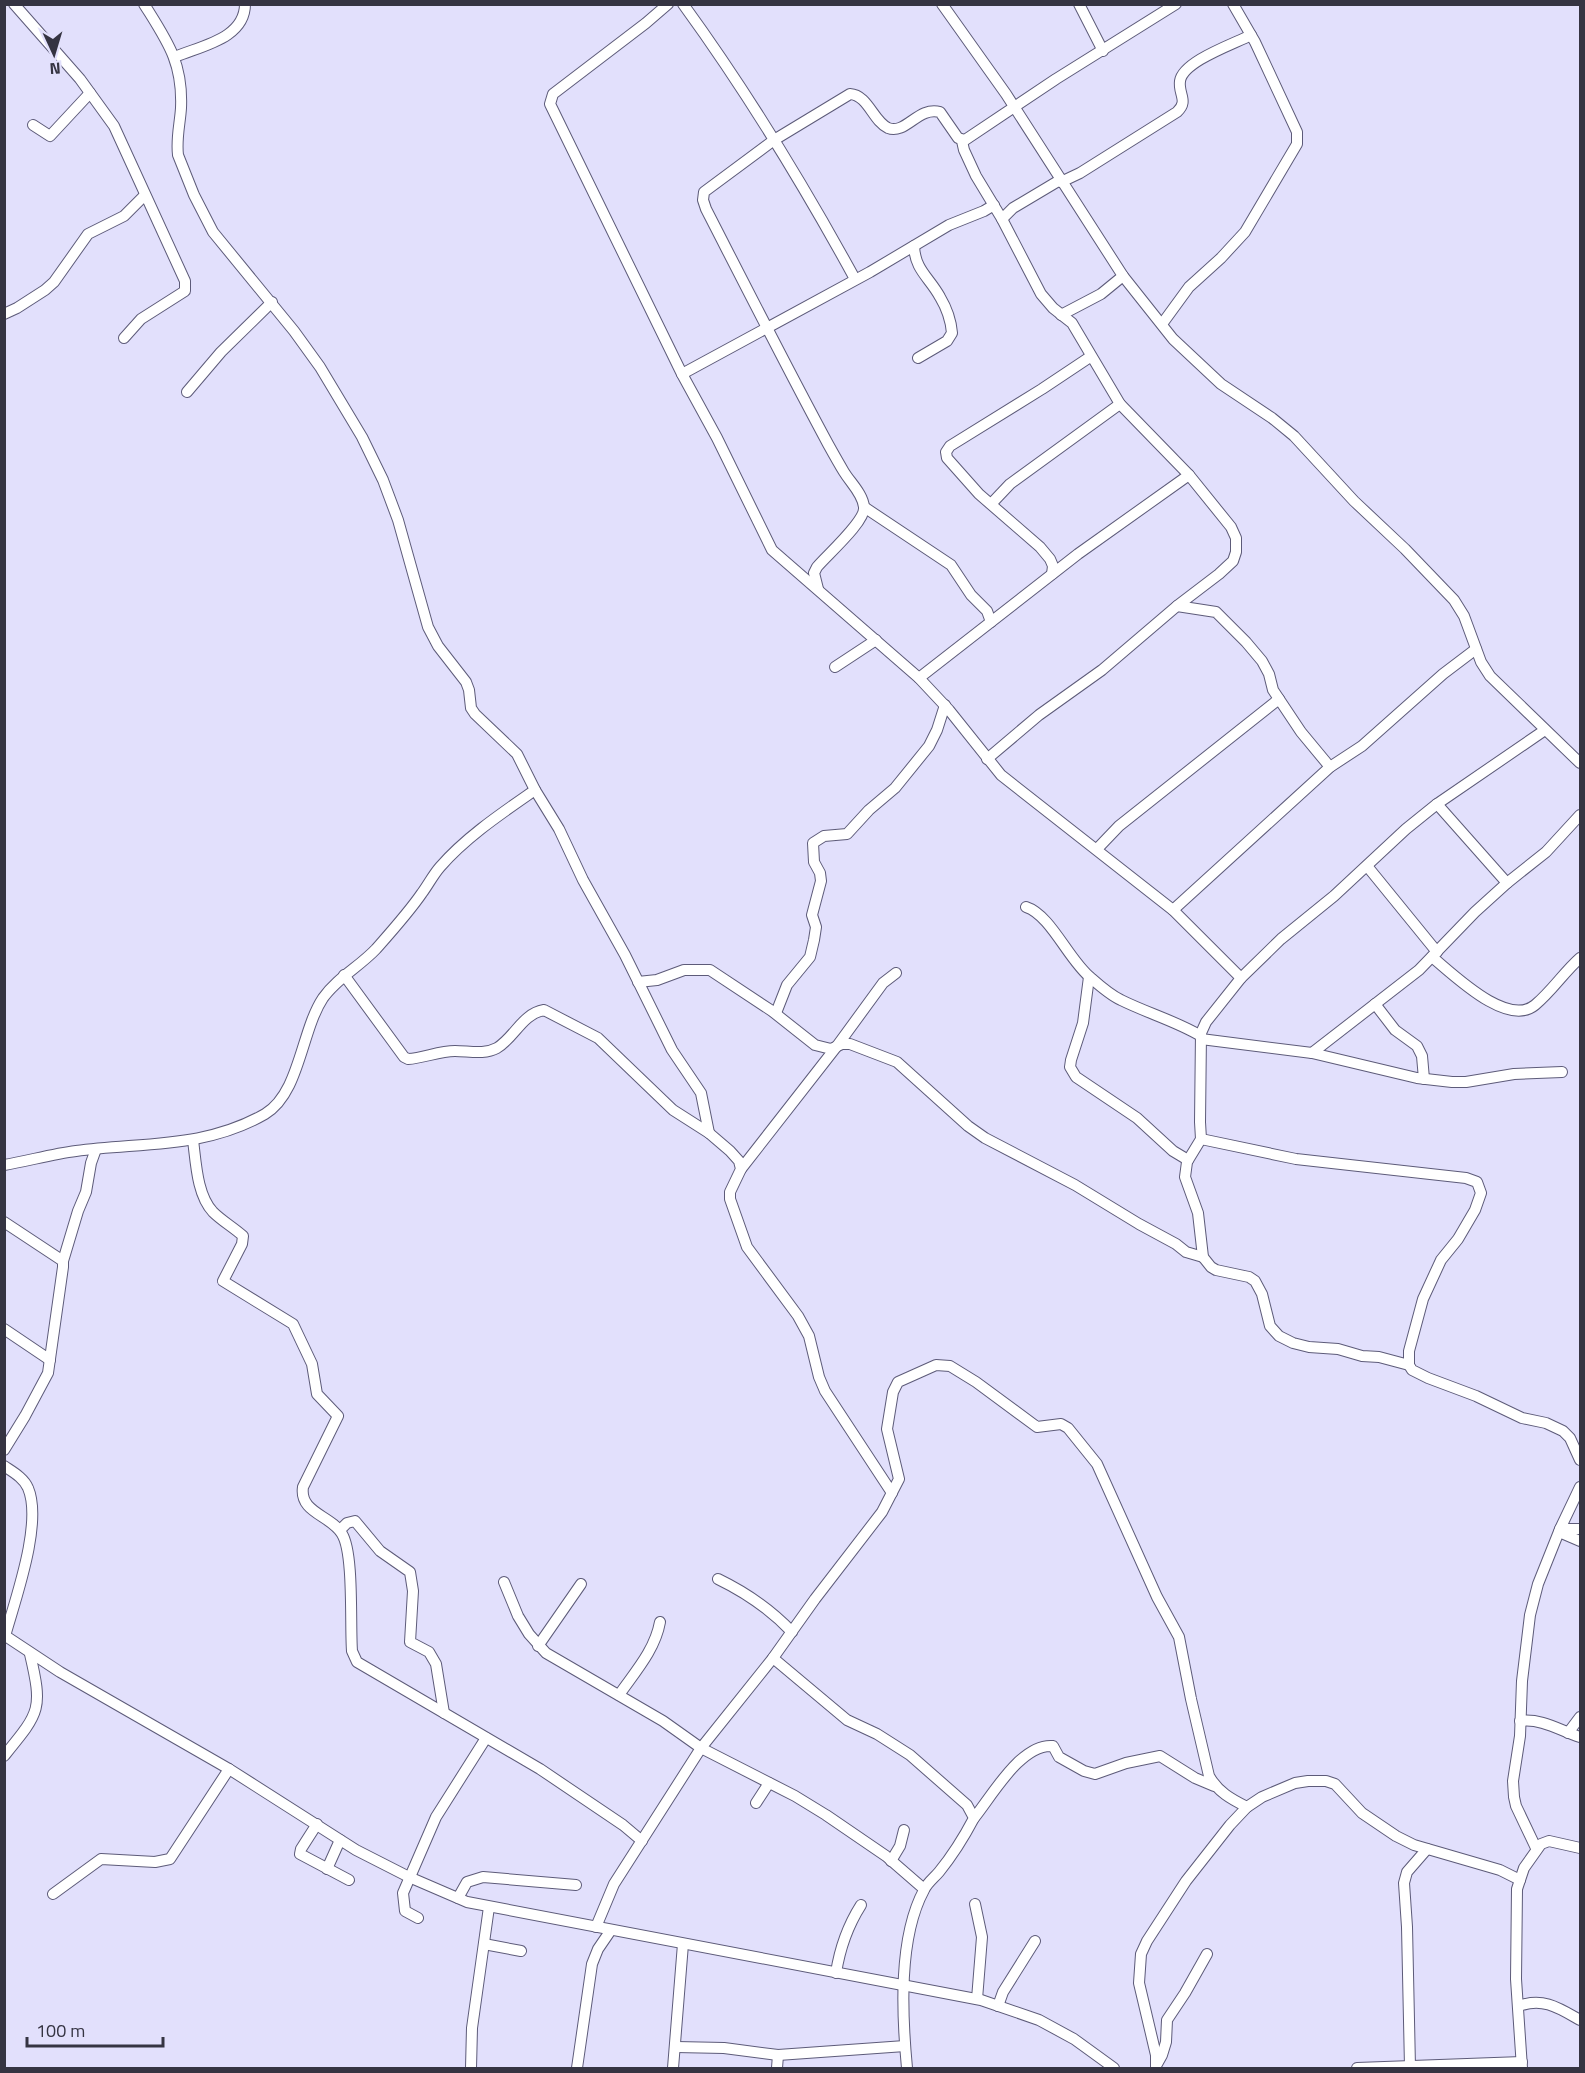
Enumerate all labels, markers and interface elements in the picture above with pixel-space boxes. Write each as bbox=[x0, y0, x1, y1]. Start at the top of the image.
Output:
north arrow bbox=[24, 24, 84, 84]
text: N bbox=[49, 57, 61, 81]
scale bar bbox=[27, 2010, 164, 2048]
text: 100 m bbox=[36, 2017, 85, 2044]

